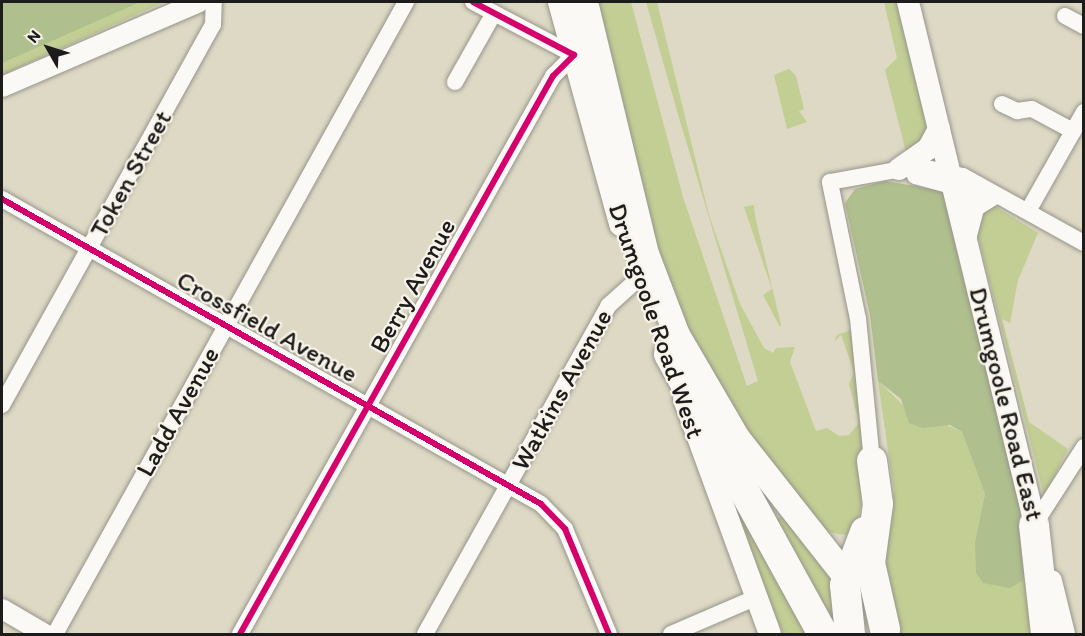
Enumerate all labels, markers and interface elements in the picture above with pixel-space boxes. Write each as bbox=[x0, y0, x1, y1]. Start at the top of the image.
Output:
north arrow bbox=[18, 18, 78, 78]
text: N bbox=[23, 26, 44, 47]
street label: Token Street bbox=[84, 105, 178, 243]
street label: Drumgoole Road West bbox=[601, 200, 711, 442]
street label: Berry Avenue bbox=[363, 213, 463, 359]
street label: Crossfield Avenue bbox=[172, 265, 362, 389]
street label: Drumgoole Road East bbox=[962, 284, 1050, 524]
street label: Watkins Avenue bbox=[505, 305, 619, 475]
street label: Ladd Avenue bbox=[130, 342, 226, 482]

